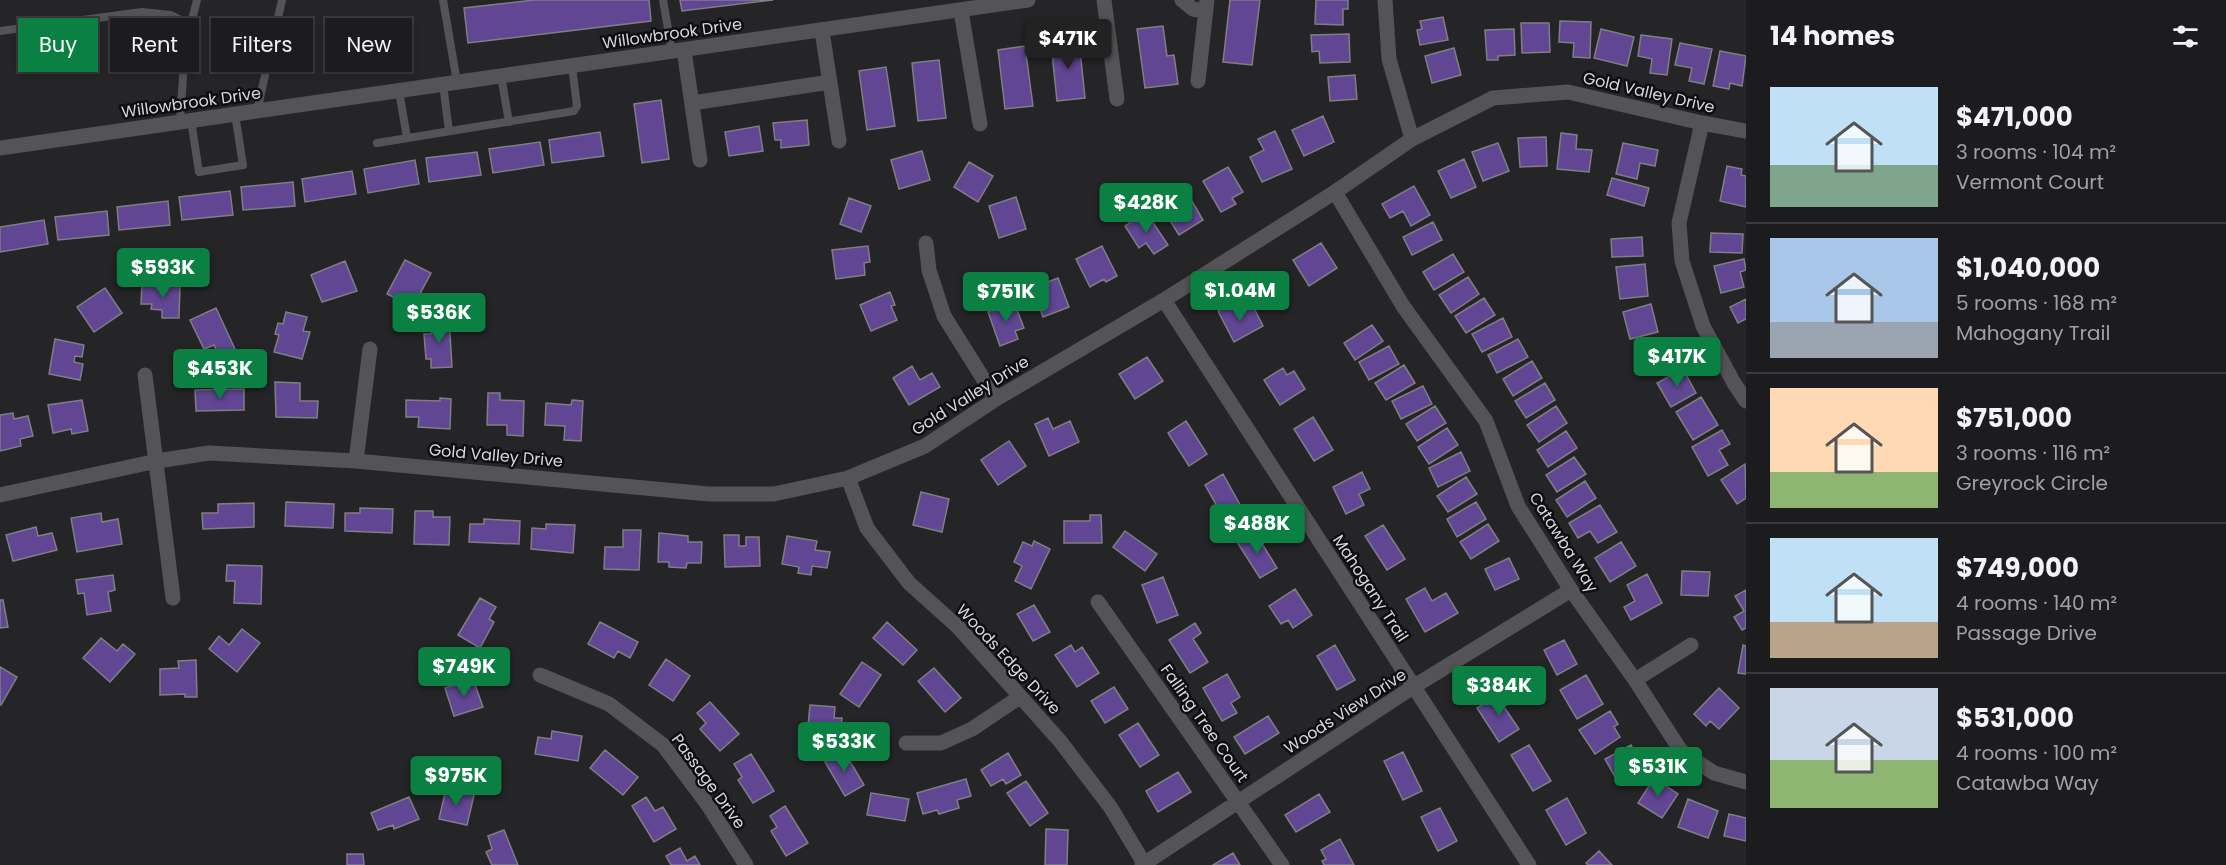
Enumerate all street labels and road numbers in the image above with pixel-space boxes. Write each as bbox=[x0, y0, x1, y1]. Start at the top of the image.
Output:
street label: Willowbrook Drive bbox=[601, 12, 743, 55]
street label: Gold Valley Drive bbox=[1581, 66, 1717, 119]
street label: Willowbrook Drive bbox=[120, 81, 262, 124]
street label: Gold Valley Drive bbox=[907, 350, 1033, 441]
street label: Gold Valley Drive bbox=[428, 438, 564, 473]
street label: Catawba Way bbox=[1524, 488, 1604, 597]
street label: Mahogany Trail bbox=[1327, 530, 1414, 646]
street label: Woods Edge Drive bbox=[951, 599, 1066, 720]
street label: Falling Tree Court bbox=[1155, 660, 1254, 787]
street label: Woods View Drive bbox=[1280, 663, 1411, 760]
street label: Passage Drive bbox=[666, 729, 751, 834]

